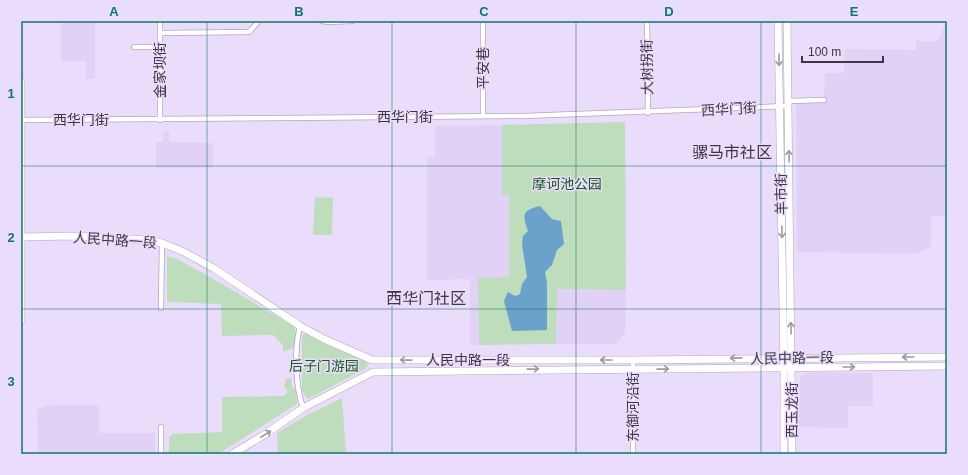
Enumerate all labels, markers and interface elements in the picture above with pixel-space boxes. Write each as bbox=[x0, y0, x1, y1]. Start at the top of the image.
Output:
text: A bbox=[109, 4, 119, 19]
text: B bbox=[294, 4, 304, 19]
text: C bbox=[479, 4, 489, 19]
text: D bbox=[664, 4, 674, 19]
text: E bbox=[850, 4, 859, 19]
scale bar bbox=[802, 38, 883, 64]
street label: 大树拐街 bbox=[639, 39, 655, 95]
street label: 金家坝街 bbox=[152, 42, 168, 98]
text: 100 m bbox=[808, 45, 841, 59]
street label: 平安巷 bbox=[475, 47, 491, 89]
one-way arrow bbox=[775, 53, 783, 66]
text: 1 bbox=[7, 86, 15, 101]
street label: 西华门街 bbox=[701, 100, 757, 118]
street label: 西华门街 bbox=[377, 109, 433, 125]
street label: 西华门街 bbox=[53, 112, 109, 128]
district label: 骡马市社区 bbox=[692, 144, 772, 161]
one-way arrow bbox=[785, 150, 793, 163]
street label: 羊市街 bbox=[773, 173, 789, 215]
park label: 摩诃池公园 bbox=[532, 176, 602, 192]
one-way arrow bbox=[778, 225, 786, 238]
street label: 人民中路一段 bbox=[73, 229, 157, 251]
text: 2 bbox=[7, 230, 15, 245]
district label: 西华门社区 bbox=[386, 290, 466, 307]
one-way arrow bbox=[788, 322, 795, 335]
street label: 人民中路一段 bbox=[750, 349, 834, 367]
street label: 人民中路一段 bbox=[426, 352, 510, 368]
one-way arrow bbox=[902, 353, 915, 361]
one-way arrow bbox=[730, 354, 743, 362]
one-way arrow bbox=[400, 356, 413, 364]
one-way arrow bbox=[600, 356, 613, 364]
park label: 后子门游园 bbox=[289, 358, 359, 374]
one-way arrow bbox=[842, 363, 855, 371]
one-way arrow bbox=[526, 365, 539, 373]
one-way arrow bbox=[656, 365, 669, 372]
street label: 东御河沿街 bbox=[625, 372, 641, 442]
text: 3 bbox=[7, 374, 15, 389]
street label: 西玉龙街 bbox=[784, 382, 800, 438]
one-way arrow bbox=[260, 430, 271, 438]

